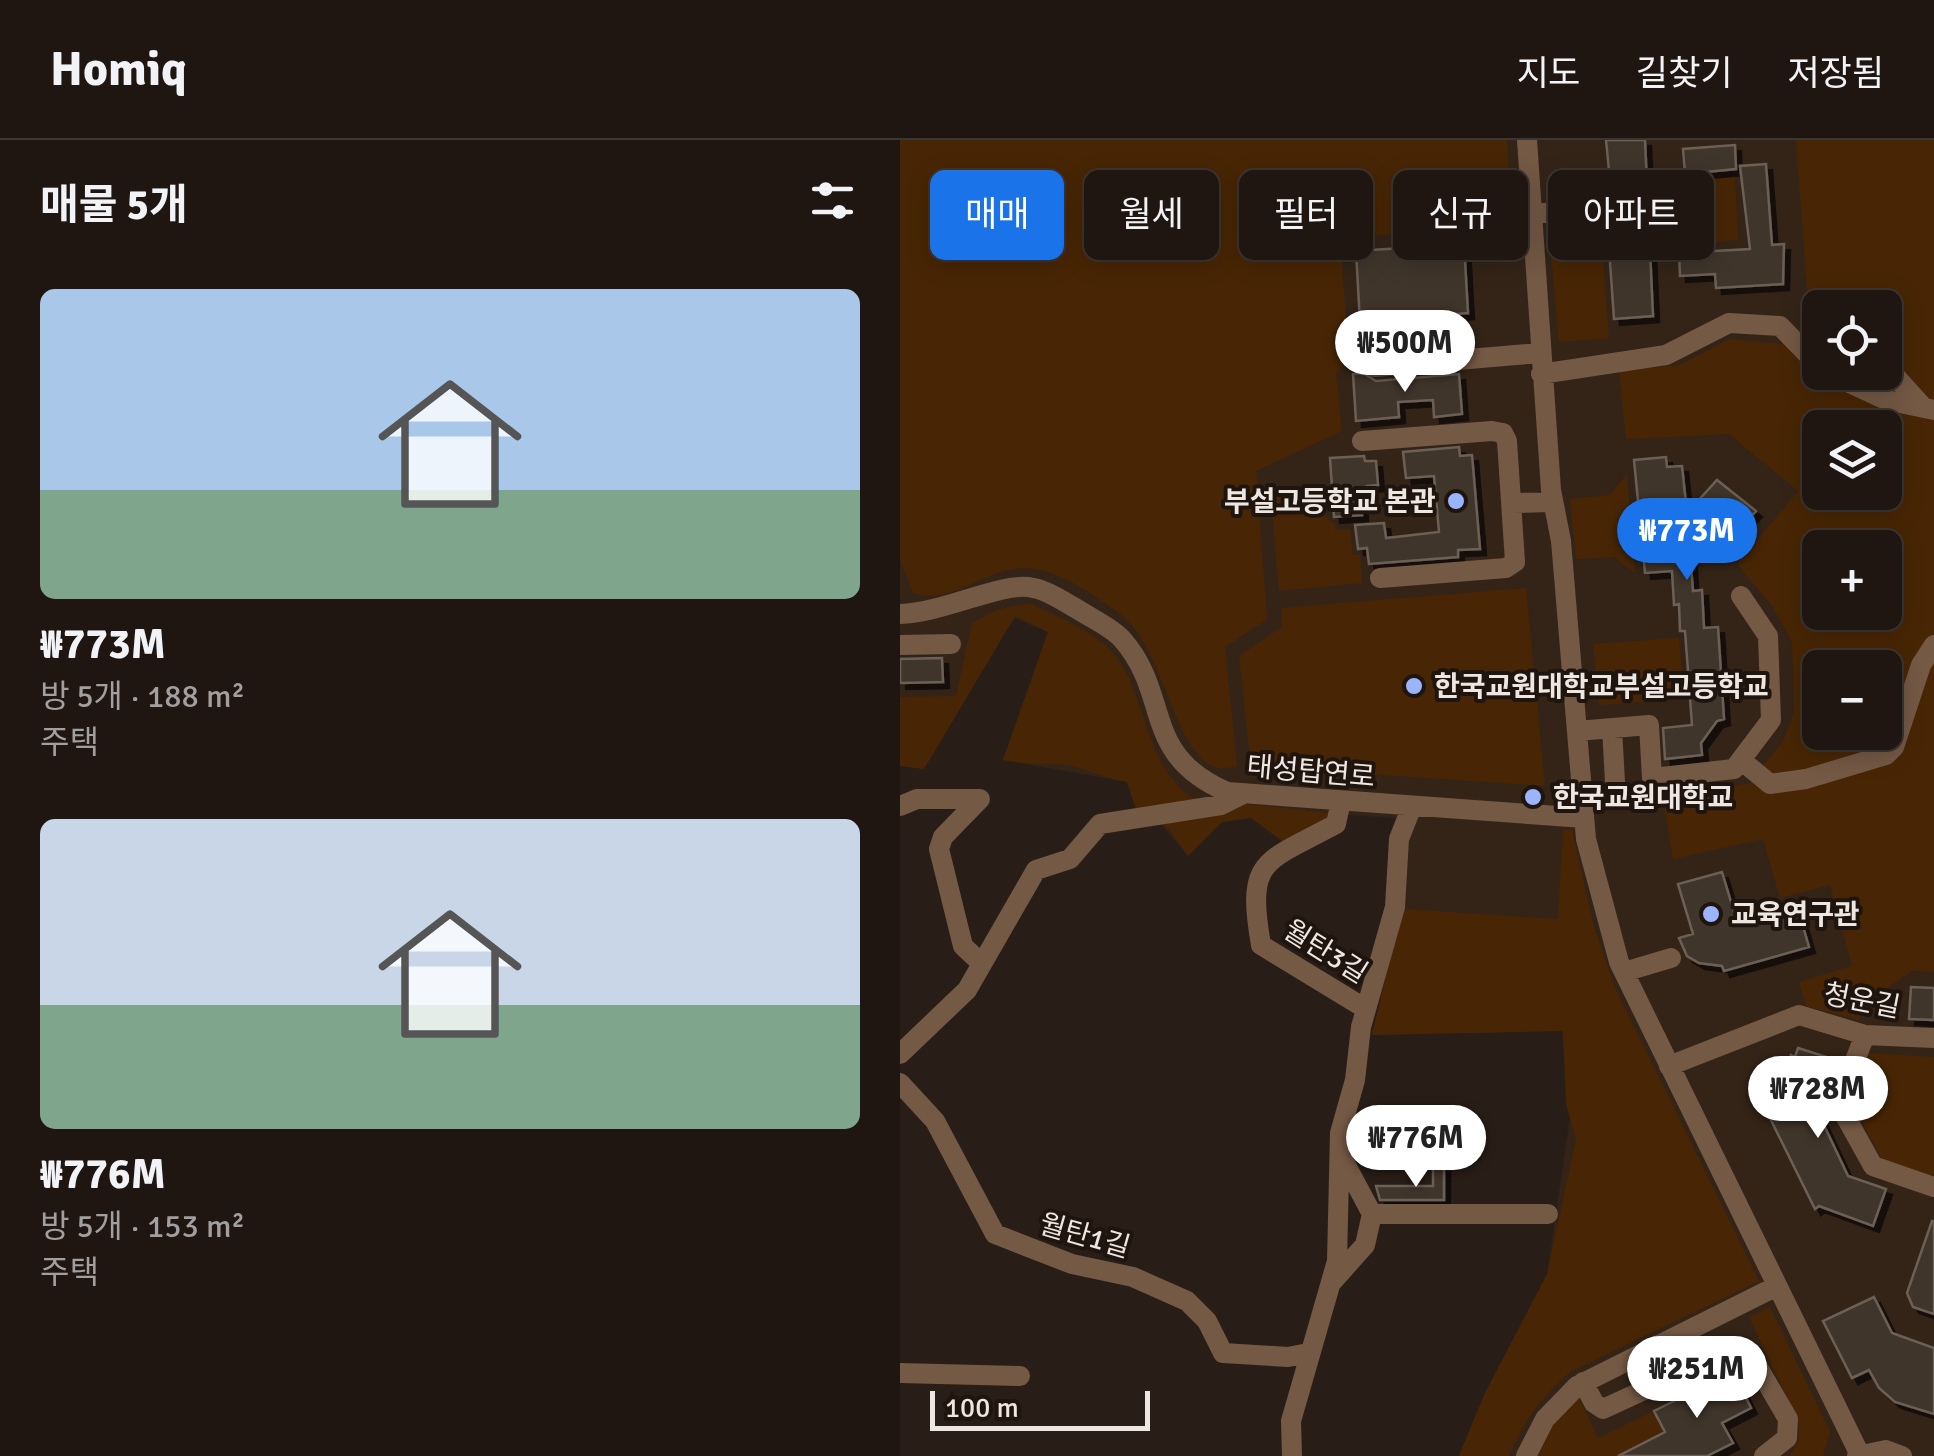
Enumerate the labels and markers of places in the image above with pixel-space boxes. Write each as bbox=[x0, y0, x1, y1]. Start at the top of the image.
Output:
pin: ₩500M bbox=[1335, 310, 1475, 395]
place label: 부설고등학교 본관 bbox=[1224, 485, 1436, 519]
marker: 부설고등학교 본관 bbox=[1445, 490, 1467, 512]
pin: ₩773M bbox=[1617, 498, 1757, 583]
place label: 한국교원대학교부설고등학교 bbox=[1434, 670, 1769, 704]
marker: 한국교원대학교부설고등학교 bbox=[1403, 675, 1425, 697]
place label: 한국교원대학교 bbox=[1553, 781, 1733, 815]
marker: 한국교원대학교 bbox=[1522, 786, 1544, 808]
place label: 교육연구관 bbox=[1731, 898, 1860, 932]
marker: 교육연구관 bbox=[1700, 903, 1722, 925]
pin: ₩728M bbox=[1748, 1056, 1888, 1141]
pin: ₩776M bbox=[1346, 1105, 1486, 1190]
pin: ₩251M bbox=[1627, 1336, 1767, 1421]

